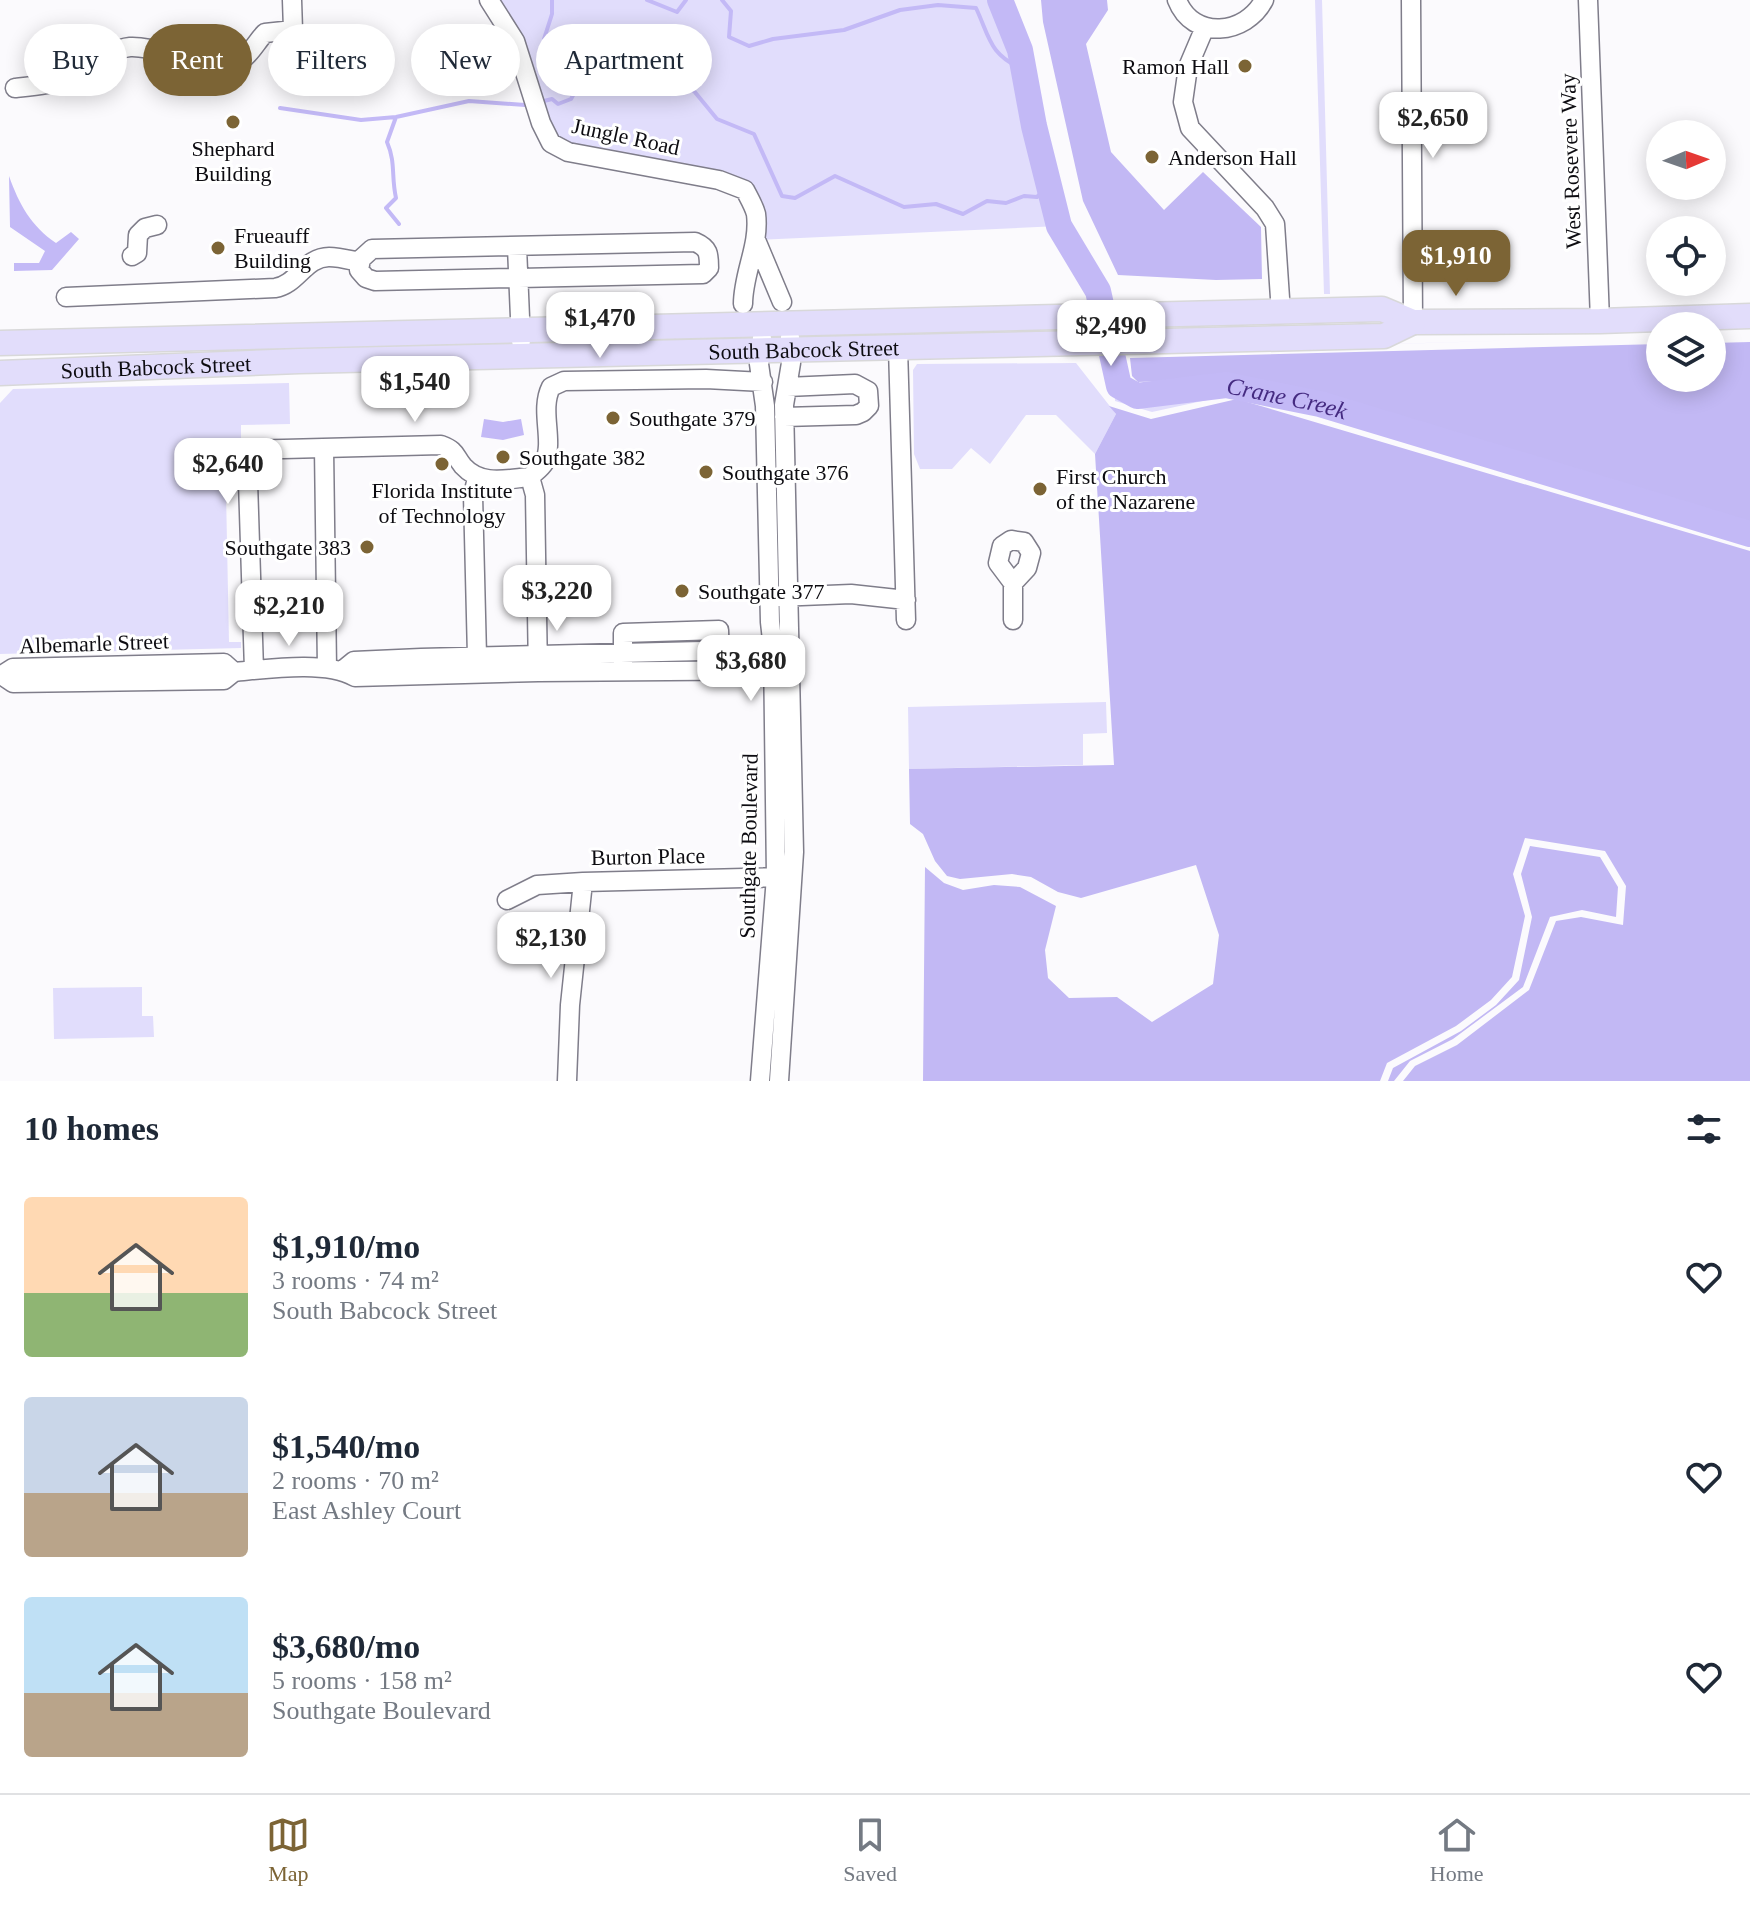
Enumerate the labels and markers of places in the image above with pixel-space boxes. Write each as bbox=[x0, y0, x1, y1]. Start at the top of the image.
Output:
place label: Ramon Hall bbox=[1122, 54, 1229, 79]
marker: Ramon Hall bbox=[1236, 57, 1254, 75]
pin: $2,650 bbox=[1368, 92, 1498, 160]
marker: Shephard Building bbox=[224, 113, 242, 131]
place label: Shephard Building bbox=[191, 136, 275, 186]
place label: Anderson Hall bbox=[1168, 145, 1297, 170]
marker: Anderson Hall bbox=[1143, 148, 1161, 166]
place label: Frueauff Building bbox=[234, 223, 311, 273]
pin: $1,910 bbox=[1391, 230, 1521, 298]
marker: Frueauff Building bbox=[209, 239, 227, 257]
pin: $1,470 bbox=[535, 292, 665, 360]
pin: $2,490 bbox=[1046, 300, 1176, 368]
pin: $1,540 bbox=[350, 356, 480, 424]
place label: Southgate 379 bbox=[629, 406, 756, 431]
marker: Southgate 379 bbox=[604, 409, 622, 427]
pin: $2,640 bbox=[163, 438, 293, 506]
place label: Southgate 382 bbox=[519, 445, 646, 470]
marker: Southgate 382 bbox=[494, 448, 512, 466]
marker: Florida Institute of Technology bbox=[433, 455, 451, 473]
place label: Southgate 376 bbox=[722, 460, 849, 485]
marker: Southgate 376 bbox=[697, 463, 715, 481]
place label: First Church of the Nazarene bbox=[1056, 464, 1195, 514]
place label: Florida Institute of Technology bbox=[371, 478, 513, 528]
marker: First Church of the Nazarene bbox=[1031, 480, 1049, 498]
place label: Southgate 383 bbox=[225, 535, 351, 560]
marker: Southgate 383 bbox=[358, 538, 376, 556]
pin: $3,220 bbox=[492, 565, 622, 633]
place label: Southgate 377 bbox=[698, 579, 825, 604]
pin: $2,210 bbox=[224, 580, 354, 648]
marker: Southgate 377 bbox=[673, 582, 691, 600]
pin: $3,680 bbox=[686, 635, 816, 703]
pin: $2,130 bbox=[486, 912, 616, 980]

